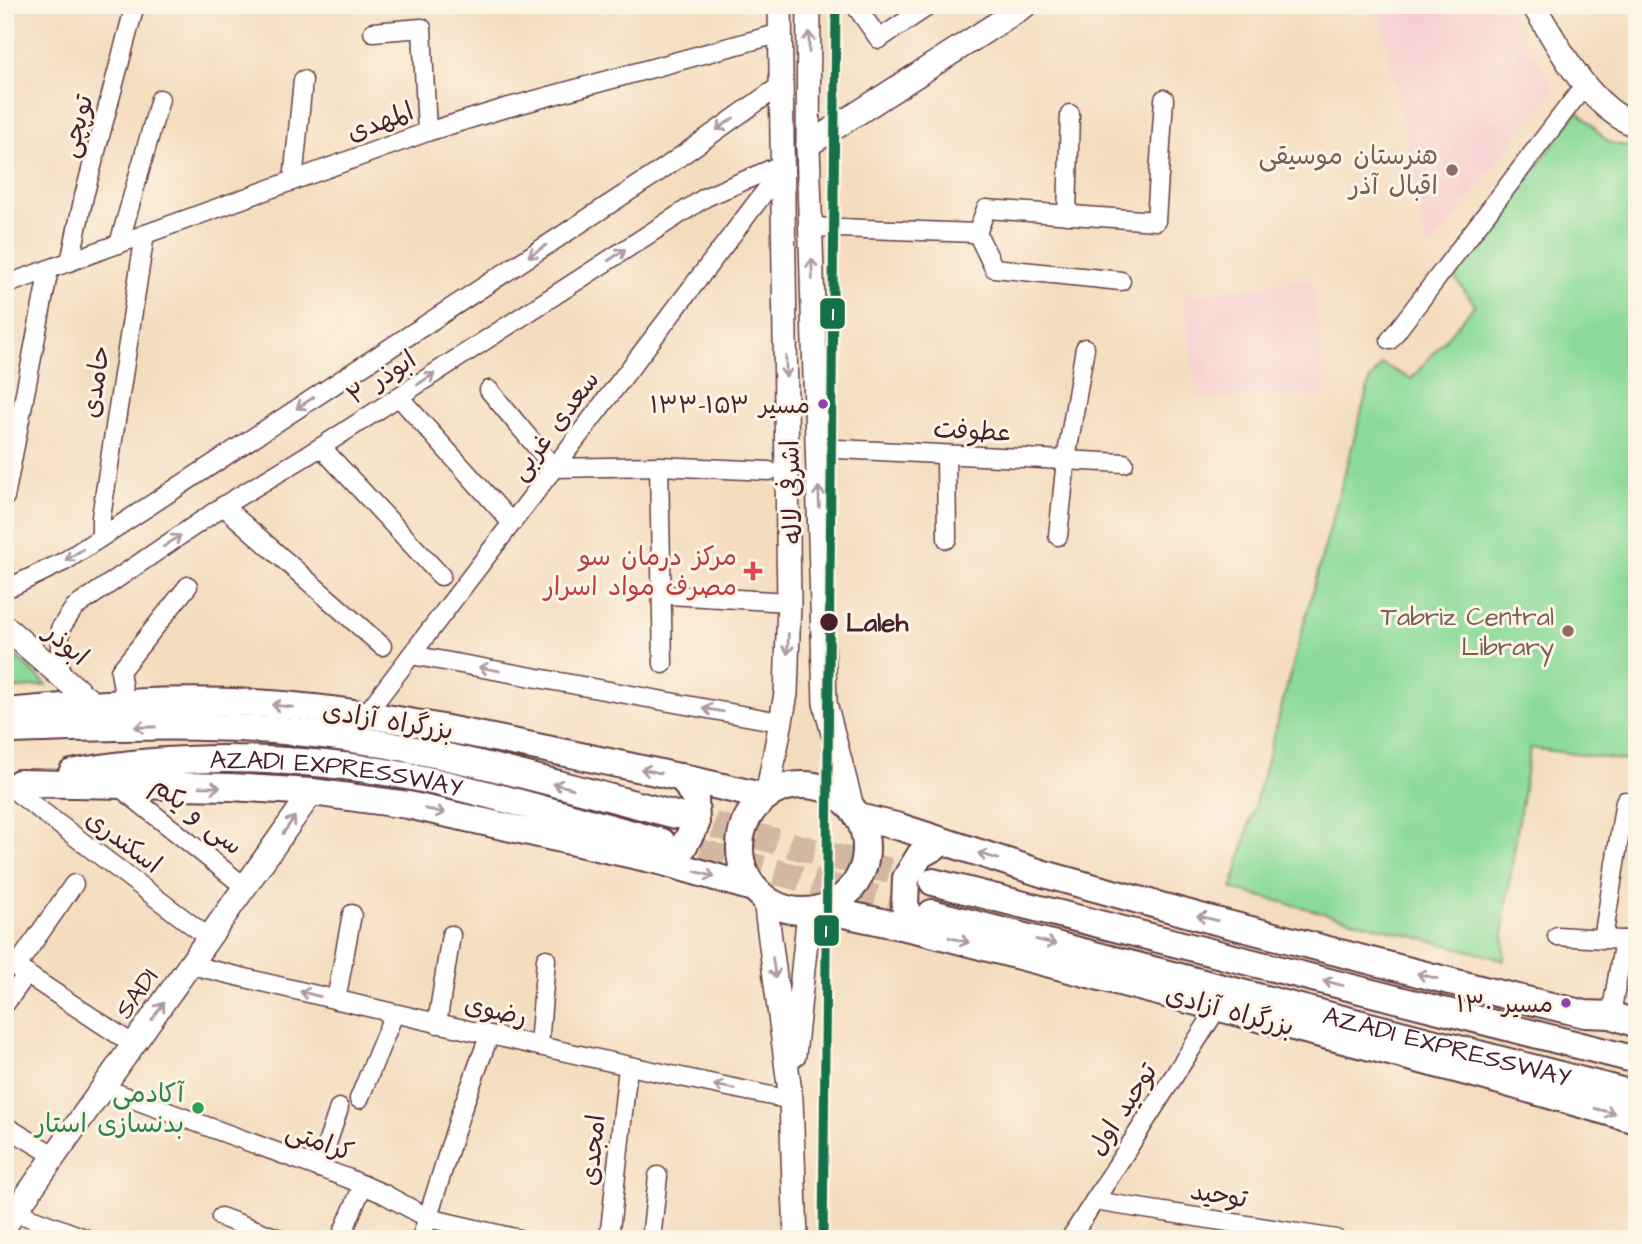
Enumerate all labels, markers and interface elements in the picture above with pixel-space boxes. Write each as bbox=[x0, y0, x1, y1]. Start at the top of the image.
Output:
one-way arrow bbox=[802, 31, 816, 54]
street label: توپچی bbox=[51, 90, 103, 162]
street label: المهدی bbox=[342, 93, 419, 151]
one-way arrow bbox=[716, 117, 735, 131]
place label: هنرستان موسیقی اقبال آذر bbox=[1259, 138, 1438, 204]
marker: هنرستان موسیقی اقبال آذر bbox=[1444, 162, 1460, 178]
one-way arrow bbox=[527, 245, 547, 259]
one-way arrow bbox=[606, 248, 626, 262]
one-way arrow bbox=[805, 258, 819, 281]
line badge: 1 bbox=[819, 297, 846, 330]
text: 1 bbox=[832, 301, 835, 328]
street label: ابوذر ۲ bbox=[340, 342, 423, 414]
street label: حامدی bbox=[73, 344, 119, 421]
one-way arrow bbox=[779, 356, 793, 379]
street label: سعدی غربی bbox=[502, 363, 608, 488]
one-way arrow bbox=[416, 372, 435, 386]
place label: مسیر ۱۵۳-۱۳۳ bbox=[650, 389, 810, 423]
one-way arrow bbox=[296, 396, 316, 410]
marker: مسیر ۱۵۳-۱۳۳ bbox=[816, 397, 830, 411]
street label: عطوفت bbox=[932, 411, 1012, 451]
street label: اشرفی لاله bbox=[772, 439, 812, 545]
one-way arrow bbox=[812, 486, 825, 509]
one-way arrow bbox=[162, 534, 181, 548]
place label: مرکز درمان سو مصرف مواد اسرار bbox=[542, 539, 737, 605]
one-way arrow bbox=[65, 547, 84, 562]
marker: مرکز درمان سو مصرف مواد اسرار bbox=[743, 561, 763, 581]
place label: Tabriz Central Library bbox=[1381, 599, 1554, 667]
place label: Laleh bbox=[846, 605, 909, 641]
marker: Laleh bbox=[818, 611, 840, 633]
street label: ابوذر bbox=[35, 614, 96, 674]
marker: Tabriz Central Library bbox=[1560, 623, 1576, 639]
one-way arrow bbox=[781, 632, 794, 655]
one-way arrow bbox=[478, 662, 501, 676]
street label: بزرگراه آزادی bbox=[320, 693, 456, 749]
one-way arrow bbox=[272, 699, 294, 712]
one-way arrow bbox=[702, 703, 725, 716]
one-way arrow bbox=[134, 720, 157, 734]
street label: AZADI EXPRESSWAY bbox=[210, 742, 466, 807]
one-way arrow bbox=[640, 763, 663, 777]
street label: سی و یکم bbox=[144, 768, 251, 864]
one-way arrow bbox=[552, 779, 575, 792]
one-way arrow bbox=[198, 780, 221, 793]
street label: اسکندری bbox=[78, 801, 169, 882]
one-way arrow bbox=[423, 805, 446, 818]
one-way arrow bbox=[282, 816, 296, 835]
one-way arrow bbox=[978, 849, 1000, 862]
one-way arrow bbox=[693, 868, 715, 881]
one-way arrow bbox=[1196, 911, 1218, 924]
line badge: 1 bbox=[813, 914, 840, 947]
text: 1 bbox=[825, 918, 828, 945]
one-way arrow bbox=[947, 934, 970, 947]
one-way arrow bbox=[1034, 936, 1057, 949]
one-way arrow bbox=[768, 956, 781, 979]
street label: SADI bbox=[107, 961, 167, 1026]
one-way arrow bbox=[1417, 969, 1439, 982]
one-way arrow bbox=[1322, 976, 1345, 989]
street label: بزرگراه آزادی bbox=[1161, 977, 1298, 1045]
street label: رضوی bbox=[461, 986, 531, 1036]
one-way arrow bbox=[300, 987, 322, 1000]
place label: مسیر ۱۳۰ bbox=[1456, 988, 1553, 1022]
marker: مسیر ۱۳۰ bbox=[1559, 996, 1573, 1010]
street label: AZADI EXPRESSWAY bbox=[1319, 998, 1575, 1096]
one-way arrow bbox=[151, 1002, 165, 1021]
street label: توحید اول bbox=[1079, 1056, 1166, 1163]
place label: آکادمی بدنسازی استار bbox=[33, 1076, 186, 1142]
one-way arrow bbox=[713, 1079, 736, 1093]
marker: آکادمی بدنسازی استار bbox=[190, 1100, 206, 1116]
one-way arrow bbox=[1593, 1105, 1616, 1118]
street label: کرامتی bbox=[281, 1113, 358, 1171]
street label: امجدی bbox=[571, 1113, 615, 1188]
street label: توحید bbox=[1188, 1173, 1250, 1217]

